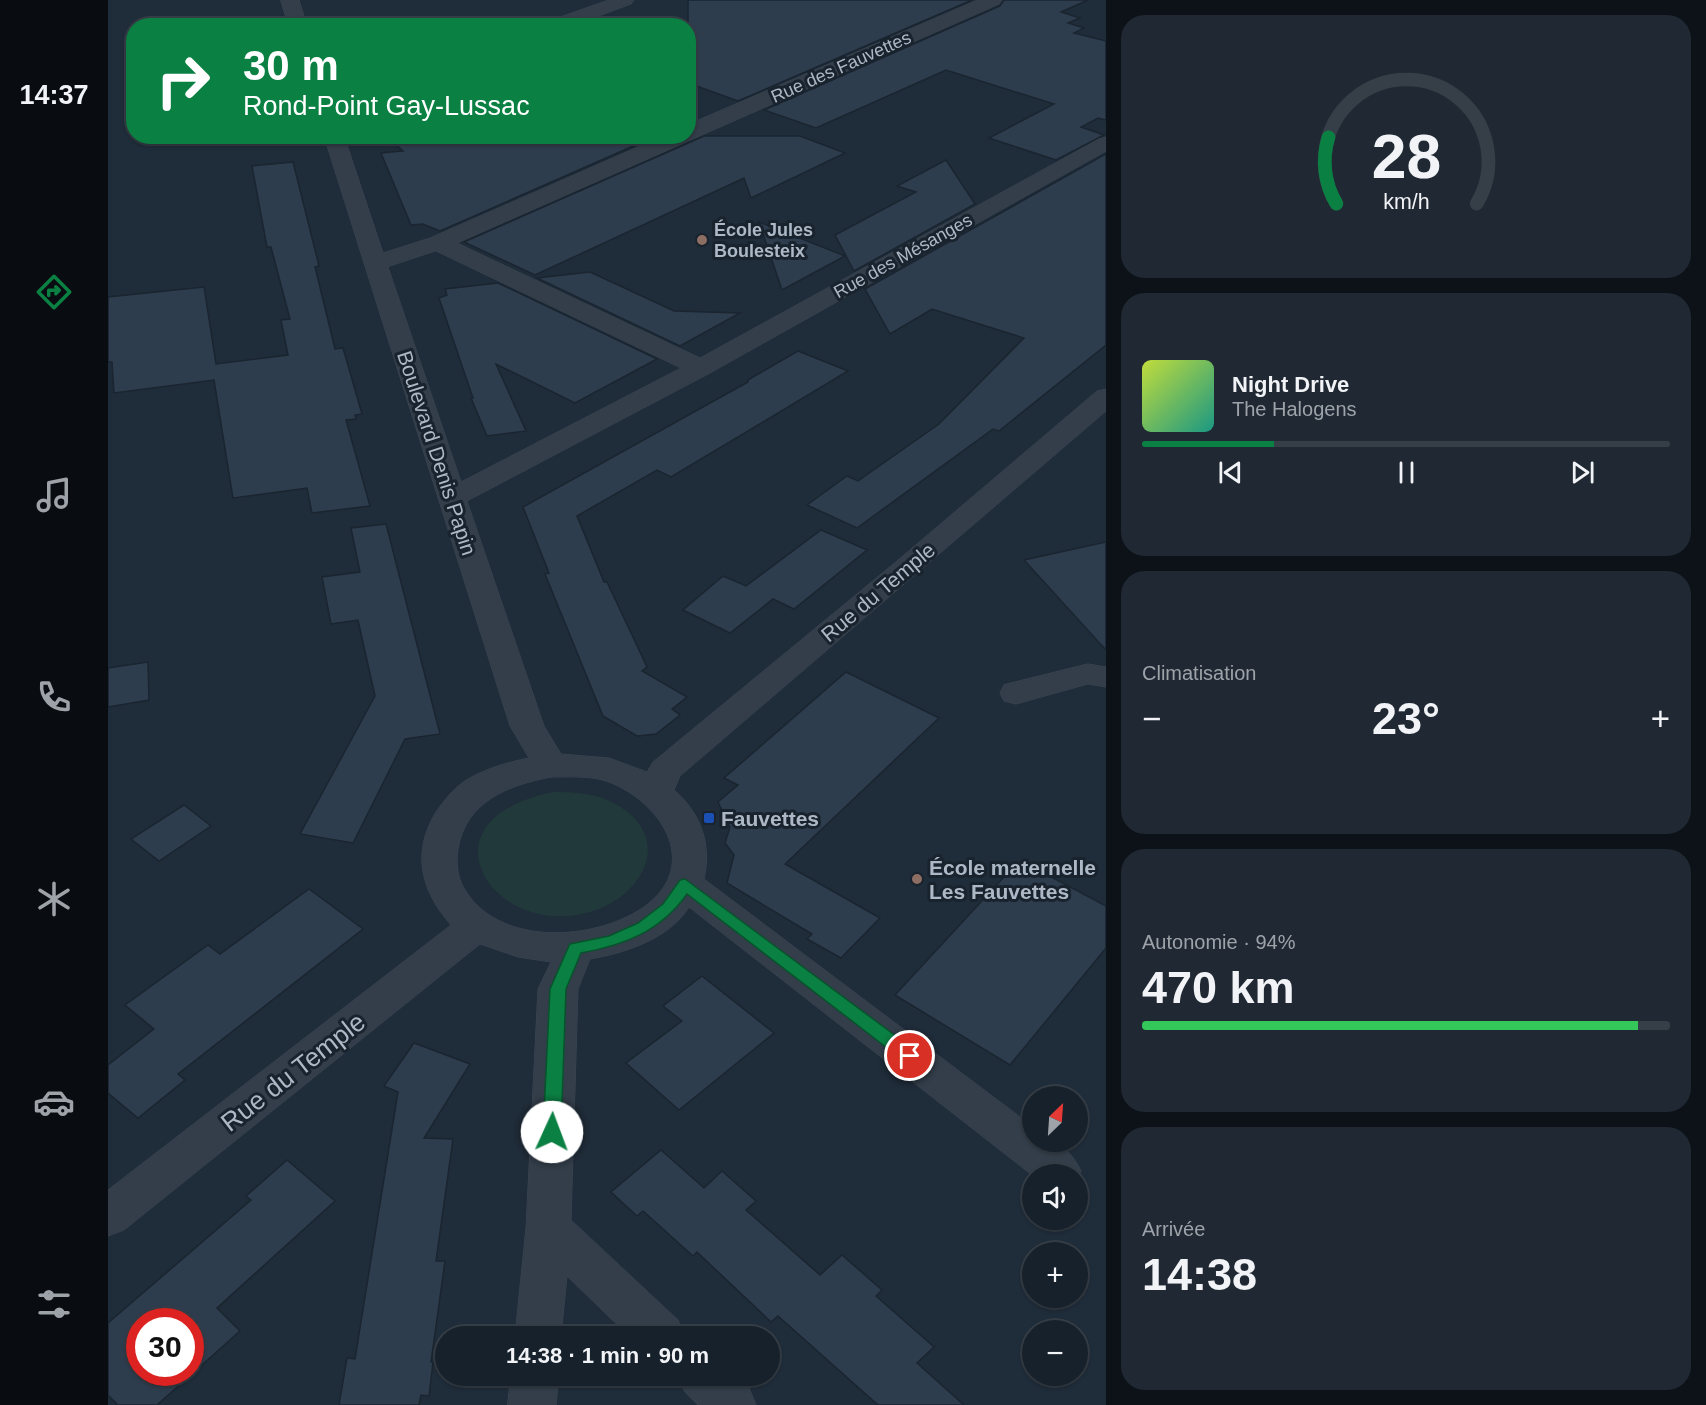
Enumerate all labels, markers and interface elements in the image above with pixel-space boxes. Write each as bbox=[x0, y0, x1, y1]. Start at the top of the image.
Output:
street label: Rue des Fauvettes bbox=[768, 27, 914, 107]
icon: right bbox=[144, 42, 222, 120]
text: 30 m bbox=[243, 42, 339, 89]
text: 14:37 bbox=[19, 80, 89, 110]
text: Rond-Point Gay-Lussac bbox=[243, 91, 530, 121]
text: 28 bbox=[1371, 122, 1441, 191]
text: km/h bbox=[1383, 190, 1429, 214]
street label: Rue des Mésanges bbox=[830, 210, 976, 302]
place label: École Jules Boulesteix bbox=[714, 219, 813, 261]
marker: École Jules Boulesteix bbox=[695, 233, 709, 247]
icon: directions bbox=[33, 271, 75, 313]
street label: Boulevard Denis Papin bbox=[393, 348, 481, 558]
text: Night Drive bbox=[1232, 372, 1349, 397]
text: The Halogens bbox=[1232, 398, 1357, 420]
icon: previous bbox=[1214, 456, 1247, 489]
icon: pause bbox=[1390, 456, 1423, 489]
icon: next bbox=[1566, 456, 1599, 489]
icon: music bbox=[33, 474, 75, 516]
street label: Rue du Temple bbox=[817, 538, 939, 646]
text: Climatisation bbox=[1142, 662, 1256, 684]
icon: phone bbox=[33, 676, 75, 718]
text: 23° bbox=[1372, 693, 1440, 744]
text: − bbox=[1142, 700, 1161, 737]
text: + bbox=[1651, 700, 1670, 737]
place label: Fauvettes bbox=[721, 807, 819, 830]
marker: Fauvettes bbox=[702, 811, 716, 825]
place label: École maternelle Les Fauvettes bbox=[929, 856, 1096, 903]
marker: École maternelle Les Fauvettes bbox=[910, 872, 924, 886]
icon: climate bbox=[33, 878, 75, 920]
text: Autonomie · 94% bbox=[1142, 931, 1295, 953]
text: 470 km bbox=[1142, 962, 1295, 1013]
street label: Rue du Temple bbox=[215, 1006, 371, 1138]
pin bbox=[884, 1030, 935, 1081]
icon: arrive bbox=[893, 1039, 926, 1072]
icon: car bbox=[33, 1081, 75, 1123]
north arrow bbox=[1022, 1086, 1088, 1152]
map controls bbox=[1022, 1086, 1088, 1386]
position arrow bbox=[520, 1100, 584, 1164]
button: sound bbox=[1022, 1164, 1088, 1230]
text: Arrivée bbox=[1142, 1218, 1205, 1240]
button: + bbox=[1022, 1242, 1088, 1308]
text: 14:38 bbox=[1142, 1249, 1257, 1300]
icon: filters bbox=[33, 1283, 75, 1325]
speed limit sign: 30 bbox=[126, 1308, 204, 1386]
button: − bbox=[1022, 1320, 1088, 1386]
text: 14:38 · 1 min · 90 m bbox=[506, 1343, 709, 1368]

